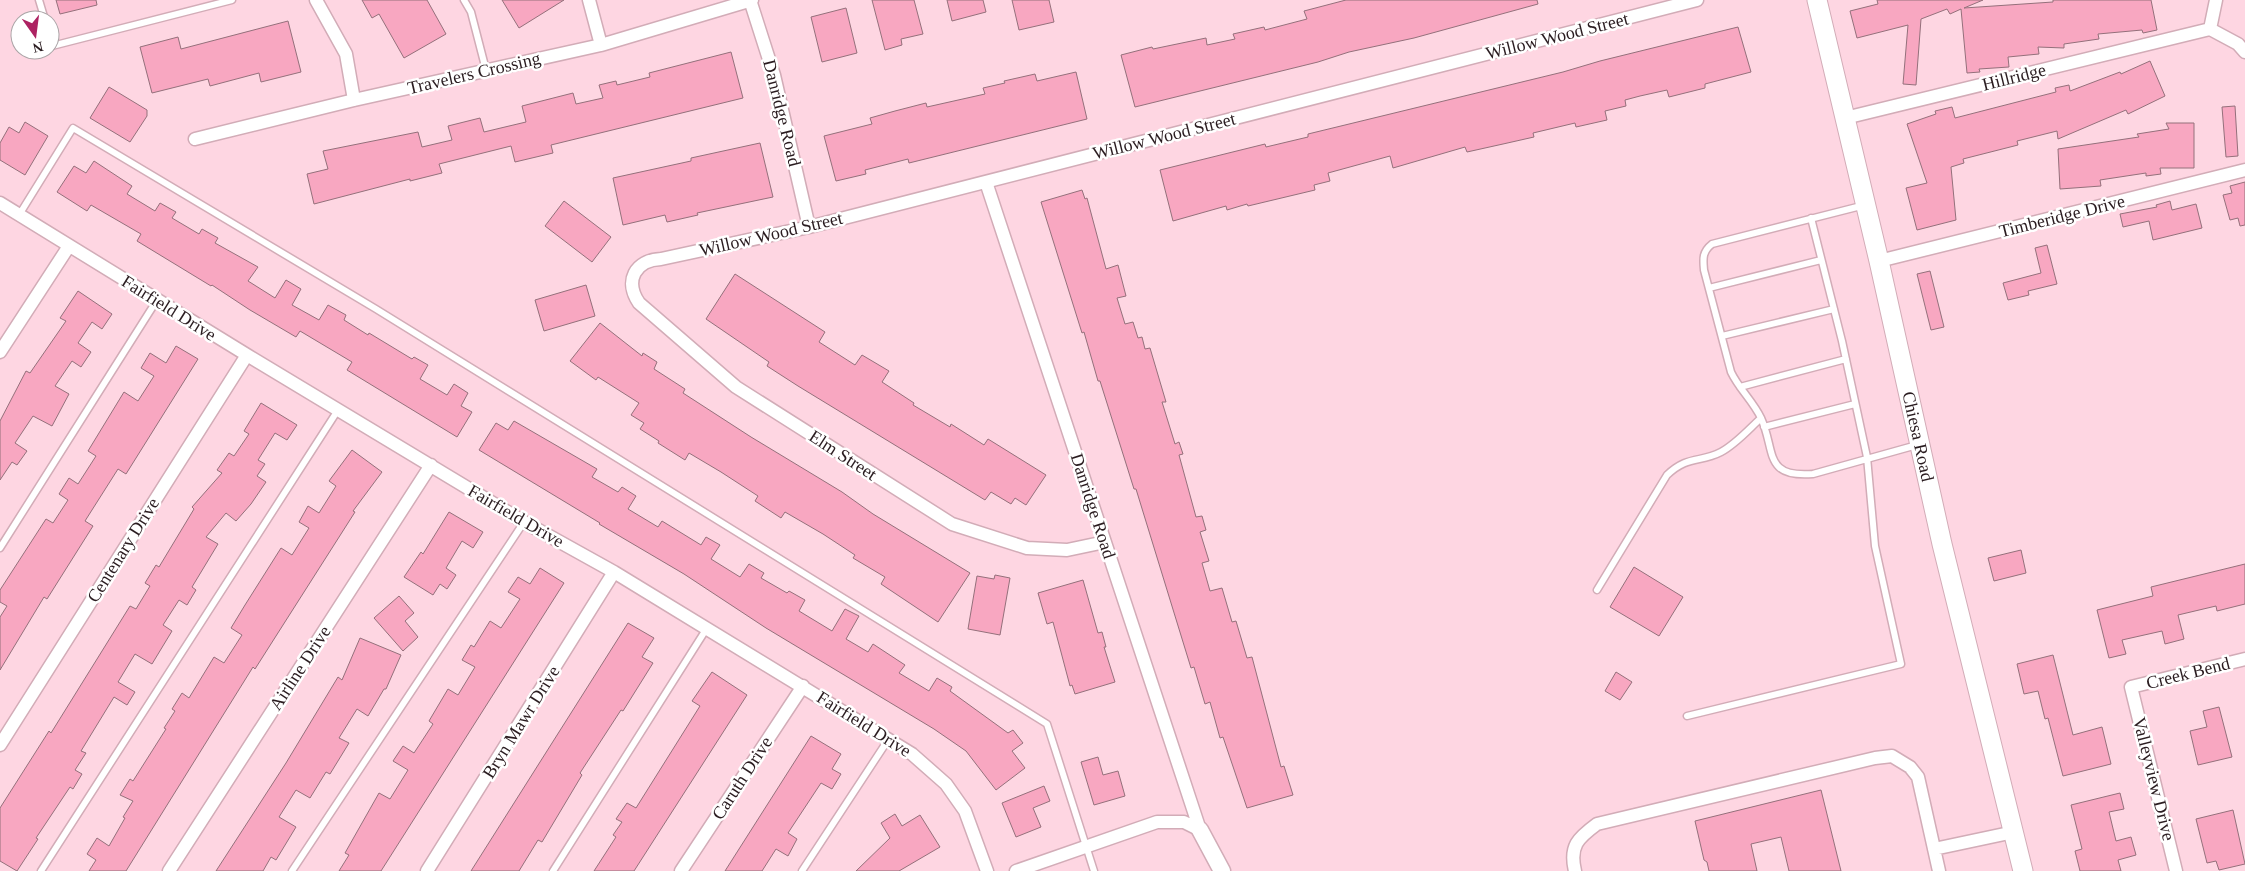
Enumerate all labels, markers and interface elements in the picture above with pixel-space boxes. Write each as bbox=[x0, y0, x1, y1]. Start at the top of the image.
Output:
street label: Willow Wood Street bbox=[1484, 9, 1630, 63]
north arrow bbox=[10, 10, 60, 60]
text: N bbox=[31, 39, 45, 56]
street label: Travelers Crossing bbox=[406, 48, 542, 98]
street label: Danridge Road bbox=[759, 57, 805, 169]
street label: Hillridge bbox=[1980, 59, 2048, 95]
street label: Willow Wood Street bbox=[1091, 109, 1237, 163]
street label: Timberidge Drive bbox=[1997, 191, 2127, 241]
street label: Willow Wood Street bbox=[697, 208, 845, 260]
street label: Fairfield Drive bbox=[118, 271, 220, 345]
street label: Chiesa Road bbox=[1898, 390, 1938, 483]
street label: Elm Street bbox=[805, 426, 881, 484]
street label: Danridge Road bbox=[1067, 451, 1119, 561]
street label: Fairfield Drive bbox=[464, 480, 568, 552]
street label: Centenary Drive bbox=[83, 494, 163, 606]
street label: Airline Drive bbox=[265, 622, 335, 714]
street label: Creek Bend bbox=[2144, 653, 2232, 693]
street label: Bryn Mawr Drive bbox=[478, 662, 564, 782]
street label: Fairfield Drive bbox=[813, 687, 915, 761]
street label: Valleyview Drive bbox=[2129, 715, 2179, 843]
street label: Caruth Drive bbox=[708, 733, 776, 823]

